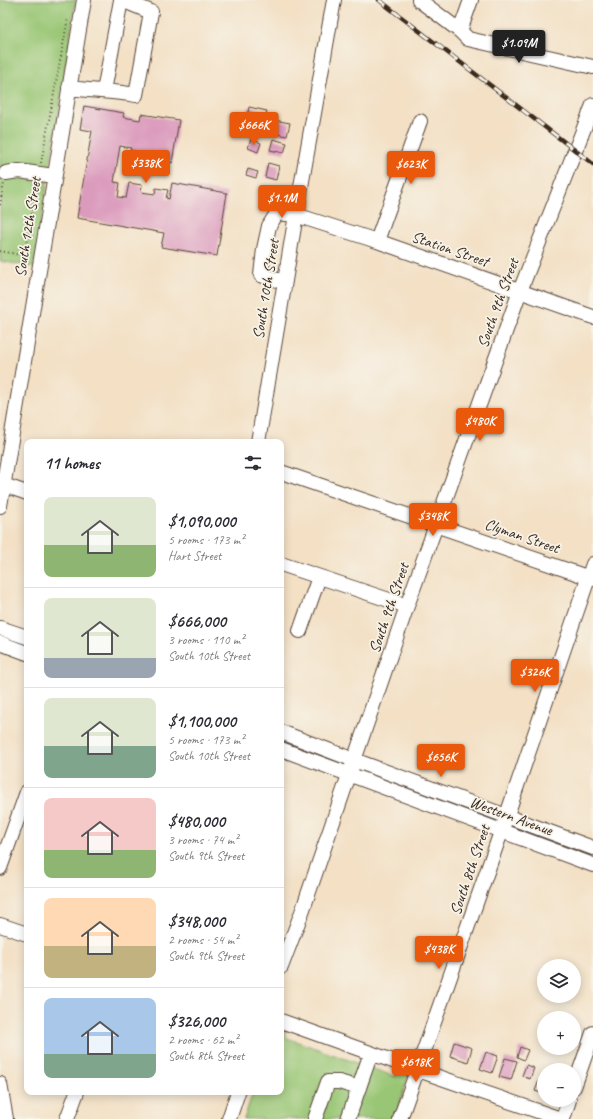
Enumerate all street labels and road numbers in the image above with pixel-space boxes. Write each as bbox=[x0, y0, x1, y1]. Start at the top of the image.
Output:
street label: South 12th Street bbox=[10, 174, 46, 278]
street label: Station Street bbox=[409, 226, 494, 272]
street label: South 10th Street bbox=[248, 236, 284, 340]
street label: South 9th Street bbox=[473, 254, 524, 350]
street label: Clyman Street bbox=[482, 514, 563, 559]
street label: South 9th Street bbox=[364, 559, 414, 656]
street label: Western Avenue bbox=[467, 792, 557, 841]
street label: South 8th Street bbox=[445, 821, 495, 918]

